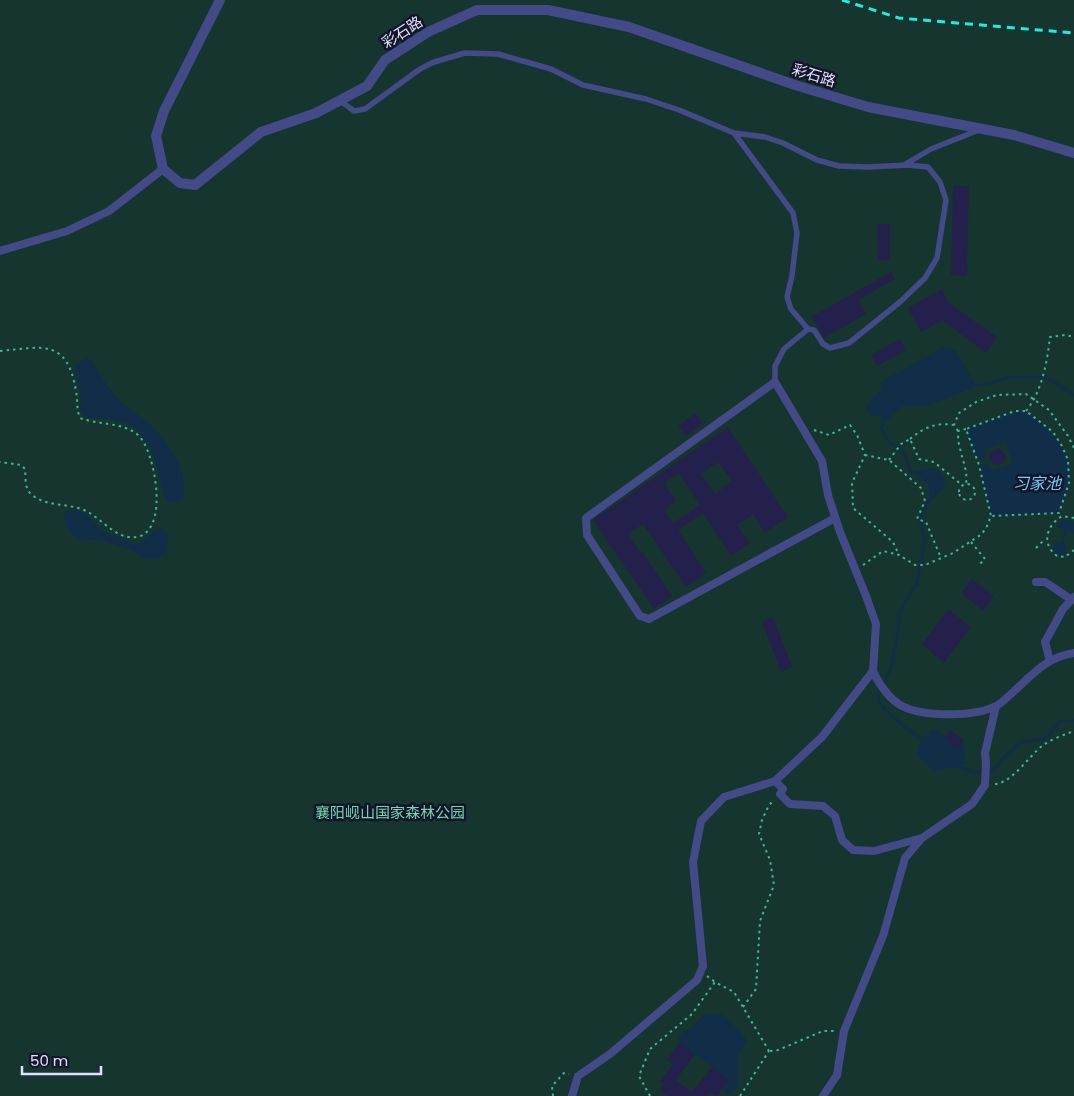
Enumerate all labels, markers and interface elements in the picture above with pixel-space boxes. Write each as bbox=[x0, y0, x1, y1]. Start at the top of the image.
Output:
street label: 彩石路 bbox=[377, 11, 427, 53]
street label: 彩石路 bbox=[789, 58, 839, 92]
water label: 习家池 bbox=[1013, 472, 1063, 495]
park label: 襄阳岘山国家森林公园 bbox=[315, 802, 465, 823]
scale bar bbox=[22, 1044, 101, 1076]
text: 50 m bbox=[30, 1050, 68, 1071]

